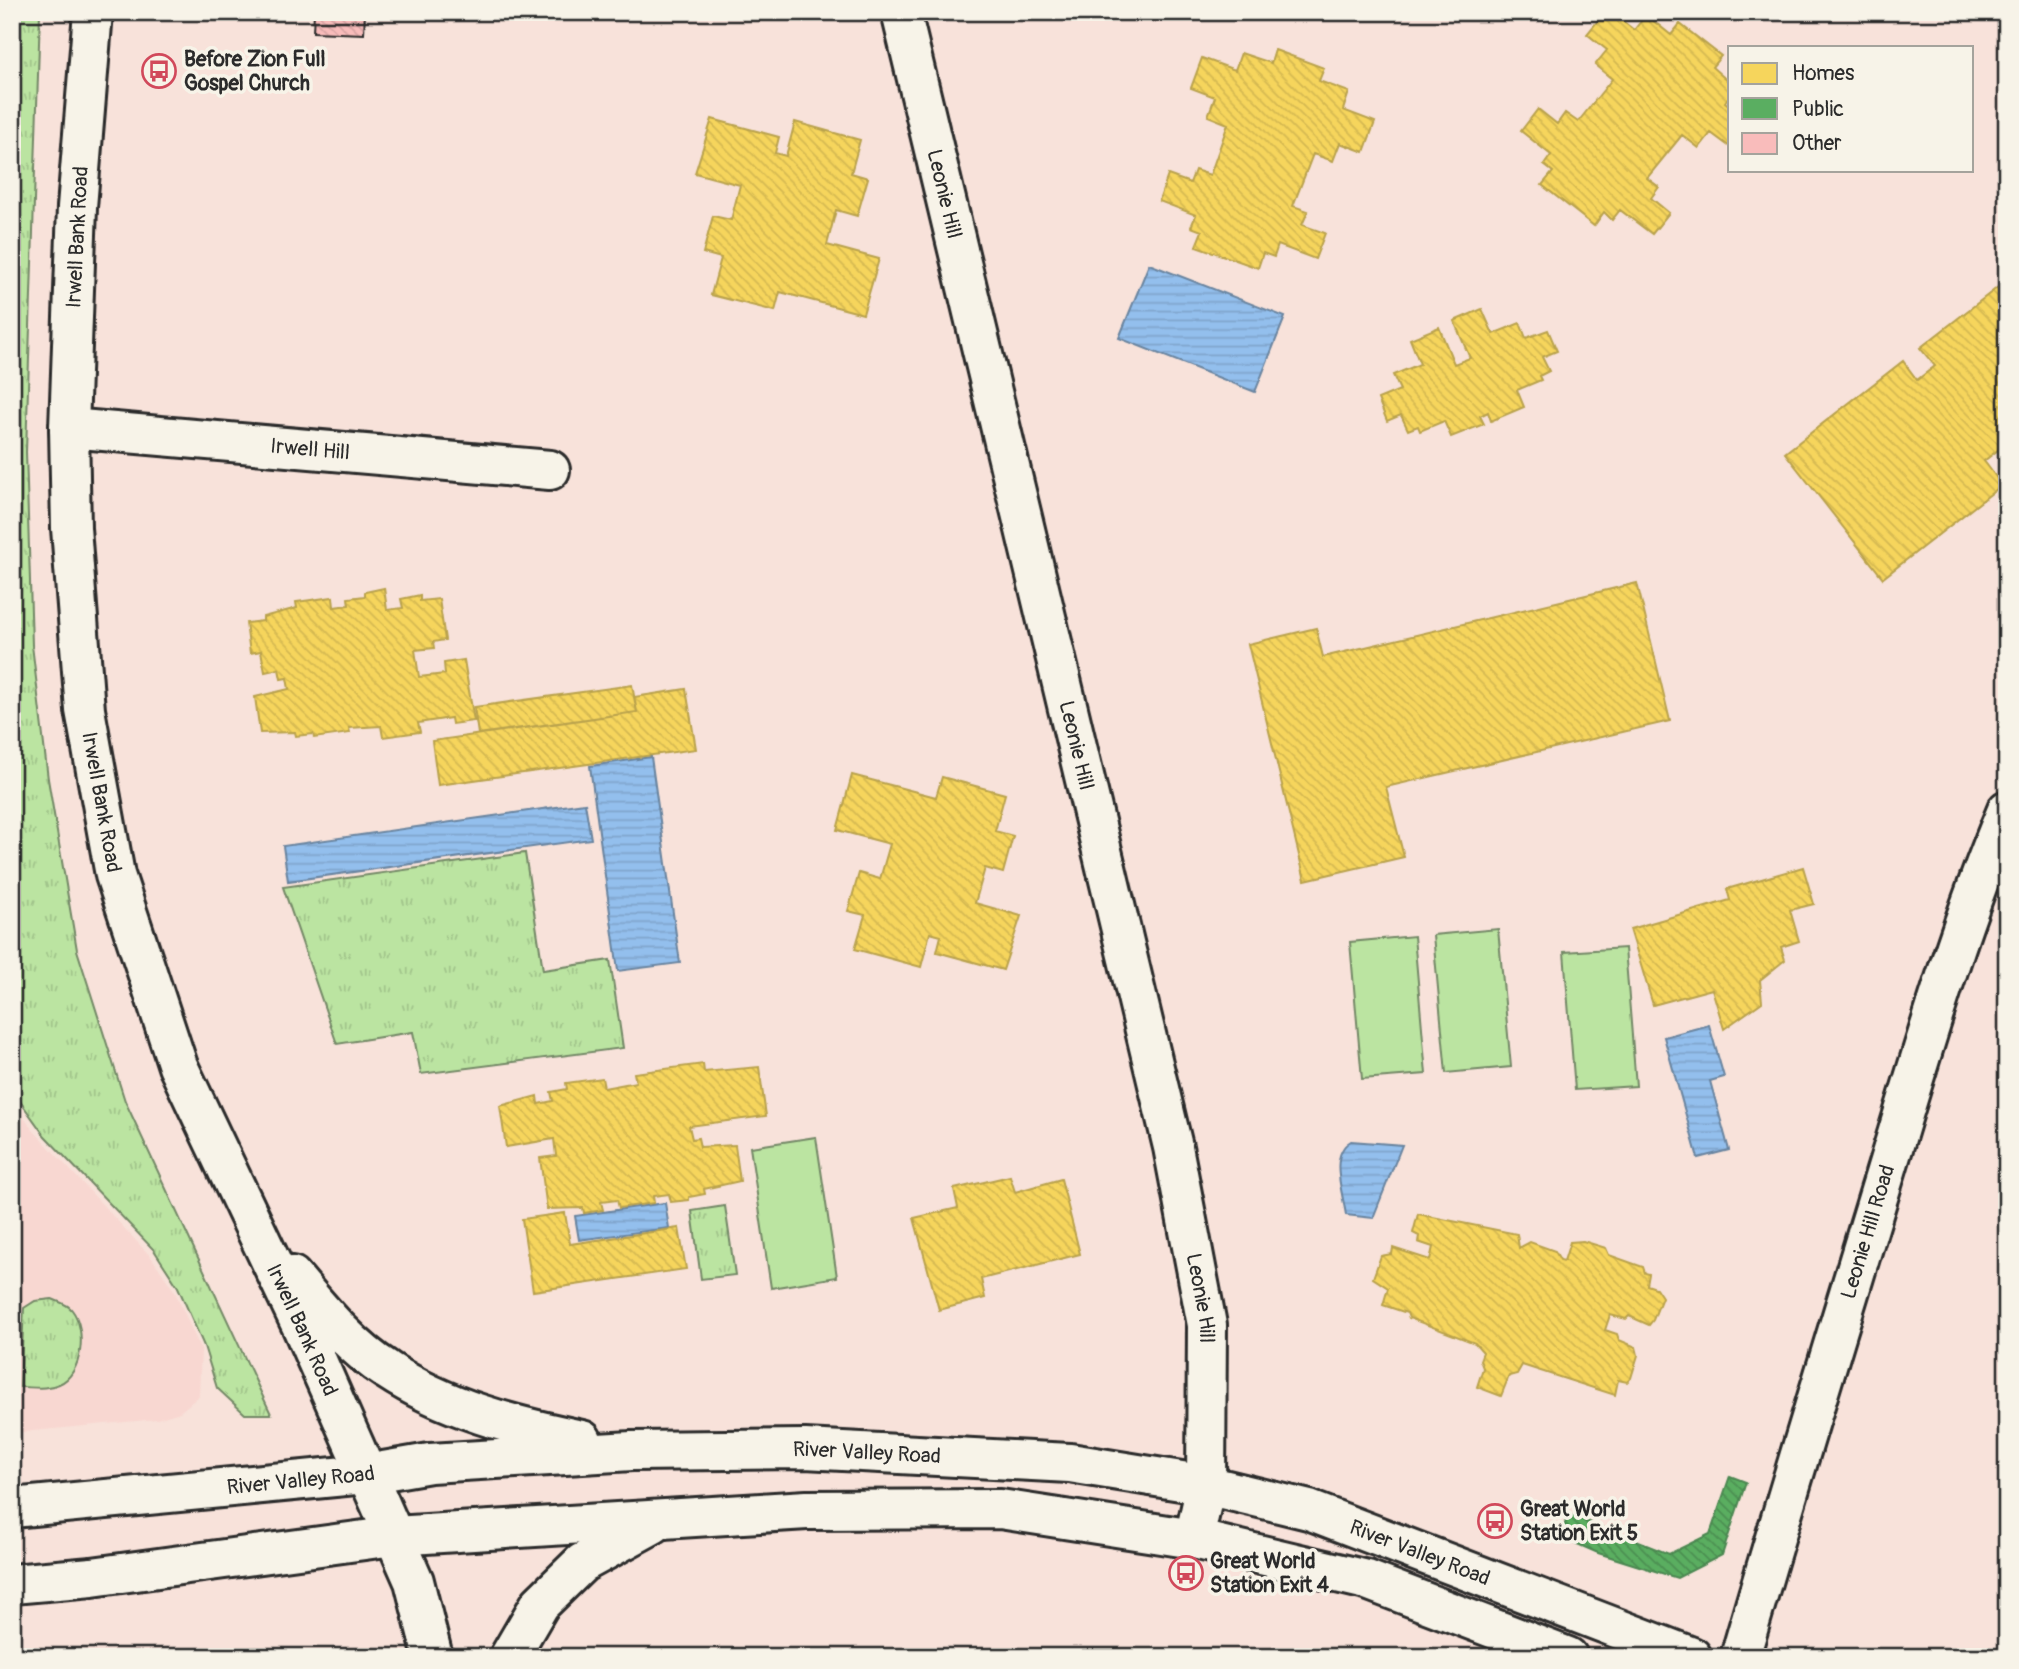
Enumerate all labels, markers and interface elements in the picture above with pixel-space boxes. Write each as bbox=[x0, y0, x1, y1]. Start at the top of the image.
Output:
place label: Before Zion Full Gospel Church bbox=[184, 46, 326, 97]
legend bbox=[1728, 46, 1974, 172]
bus stop icon: Before Zion Full Gospel Church bbox=[140, 52, 178, 90]
text: Homes bbox=[1792, 60, 1855, 87]
text: Public bbox=[1792, 96, 1844, 123]
text: Other bbox=[1792, 130, 1842, 157]
street label: Leonie Hill bbox=[920, 147, 968, 241]
street label: Irwell Bank Road bbox=[60, 165, 95, 309]
street label: Irwell Hill bbox=[269, 433, 351, 466]
street label: Leonie Hill bbox=[1053, 698, 1100, 793]
street label: Irwell Bank Road bbox=[75, 730, 127, 875]
street label: Leonie Hill Road bbox=[1835, 1161, 1901, 1302]
street label: Leonie Hill bbox=[1180, 1251, 1221, 1343]
street label: Irwell Bank Road bbox=[260, 1260, 344, 1400]
street label: River Valley Road bbox=[793, 1436, 942, 1470]
street label: River Valley Road bbox=[226, 1460, 377, 1501]
place label: Great World Station Exit 5 bbox=[1520, 1496, 1638, 1547]
bus stop icon: Great World Station Exit 5 bbox=[1476, 1502, 1514, 1540]
street label: River Valley Road bbox=[1346, 1514, 1494, 1592]
place label: Great World Station Exit 4 bbox=[1210, 1548, 1330, 1599]
bus stop icon: Great World Station Exit 4 bbox=[1167, 1554, 1205, 1592]

